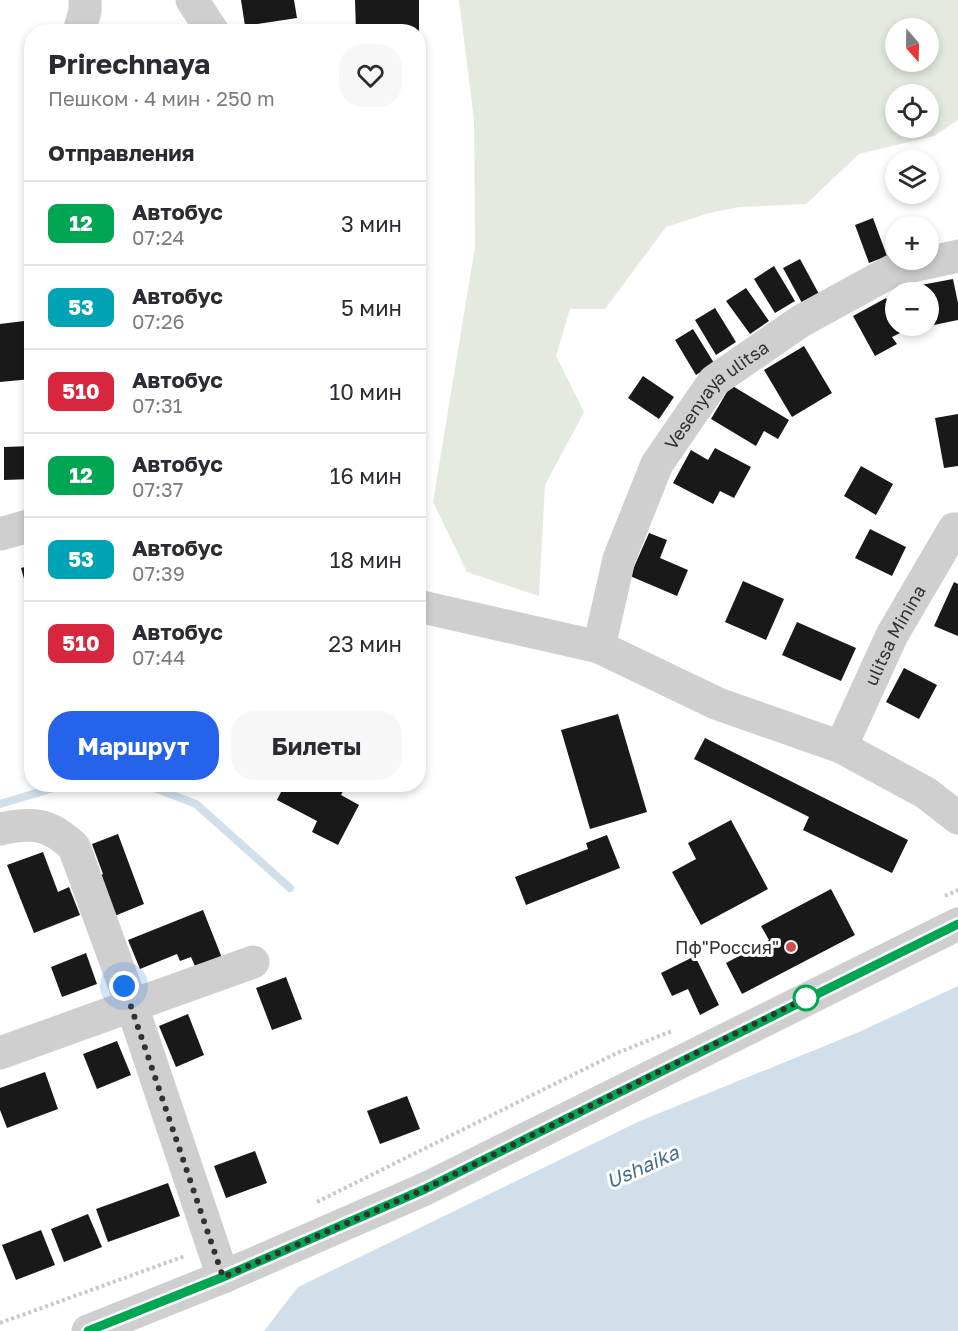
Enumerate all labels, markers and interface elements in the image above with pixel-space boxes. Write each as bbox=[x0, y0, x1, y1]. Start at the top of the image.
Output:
north arrow bbox=[885, 18, 939, 72]
map controls bbox=[885, 18, 939, 336]
button: heart bbox=[339, 44, 402, 107]
text: Prirechnaya bbox=[48, 47, 210, 80]
button: locate bbox=[885, 84, 939, 138]
text: Пешком · 4 мин · 250 m bbox=[48, 86, 275, 110]
text: Отправления bbox=[48, 139, 194, 166]
button: layers bbox=[885, 150, 939, 204]
text: Автобус bbox=[132, 198, 223, 225]
text: 12 bbox=[69, 210, 93, 236]
text: 3 мин bbox=[341, 210, 402, 237]
button: + bbox=[885, 216, 939, 270]
text: 07:24 bbox=[132, 225, 185, 249]
text: Автобус bbox=[132, 282, 223, 309]
button: − bbox=[885, 282, 939, 336]
text: 53 bbox=[68, 294, 94, 320]
text: 5 мин bbox=[341, 294, 402, 321]
text: 07:26 bbox=[132, 309, 185, 333]
street label: Vesenyaya ulitsa bbox=[659, 336, 773, 453]
text: Автобус bbox=[132, 366, 223, 393]
text: 510 bbox=[62, 378, 100, 404]
text: 10 мин bbox=[330, 378, 402, 405]
text: 07:31 bbox=[132, 393, 182, 417]
text: Автобус bbox=[132, 450, 223, 477]
text: 12 bbox=[69, 462, 93, 488]
text: 16 мин bbox=[330, 462, 402, 489]
text: 07:37 bbox=[132, 477, 183, 501]
text: Автобус bbox=[132, 534, 223, 561]
text: 53 bbox=[68, 546, 94, 572]
text: 18 мин bbox=[330, 546, 402, 573]
text: 07:39 bbox=[132, 561, 185, 585]
street label: ulitsa Minina bbox=[860, 581, 930, 689]
text: Автобус bbox=[132, 618, 223, 645]
text: 510 bbox=[62, 630, 100, 656]
text: 23 мин bbox=[328, 630, 402, 657]
text: 07:44 bbox=[132, 645, 185, 669]
button: Маршрут bbox=[48, 711, 219, 780]
button: Билеты bbox=[231, 711, 402, 780]
place label: Пф"Россия" bbox=[675, 936, 779, 958]
marker: Пф"Россия" bbox=[784, 940, 798, 954]
your location bbox=[109, 971, 139, 1001]
unlabelled marker bbox=[793, 985, 819, 1011]
water label: Ushaika bbox=[602, 1139, 682, 1193]

